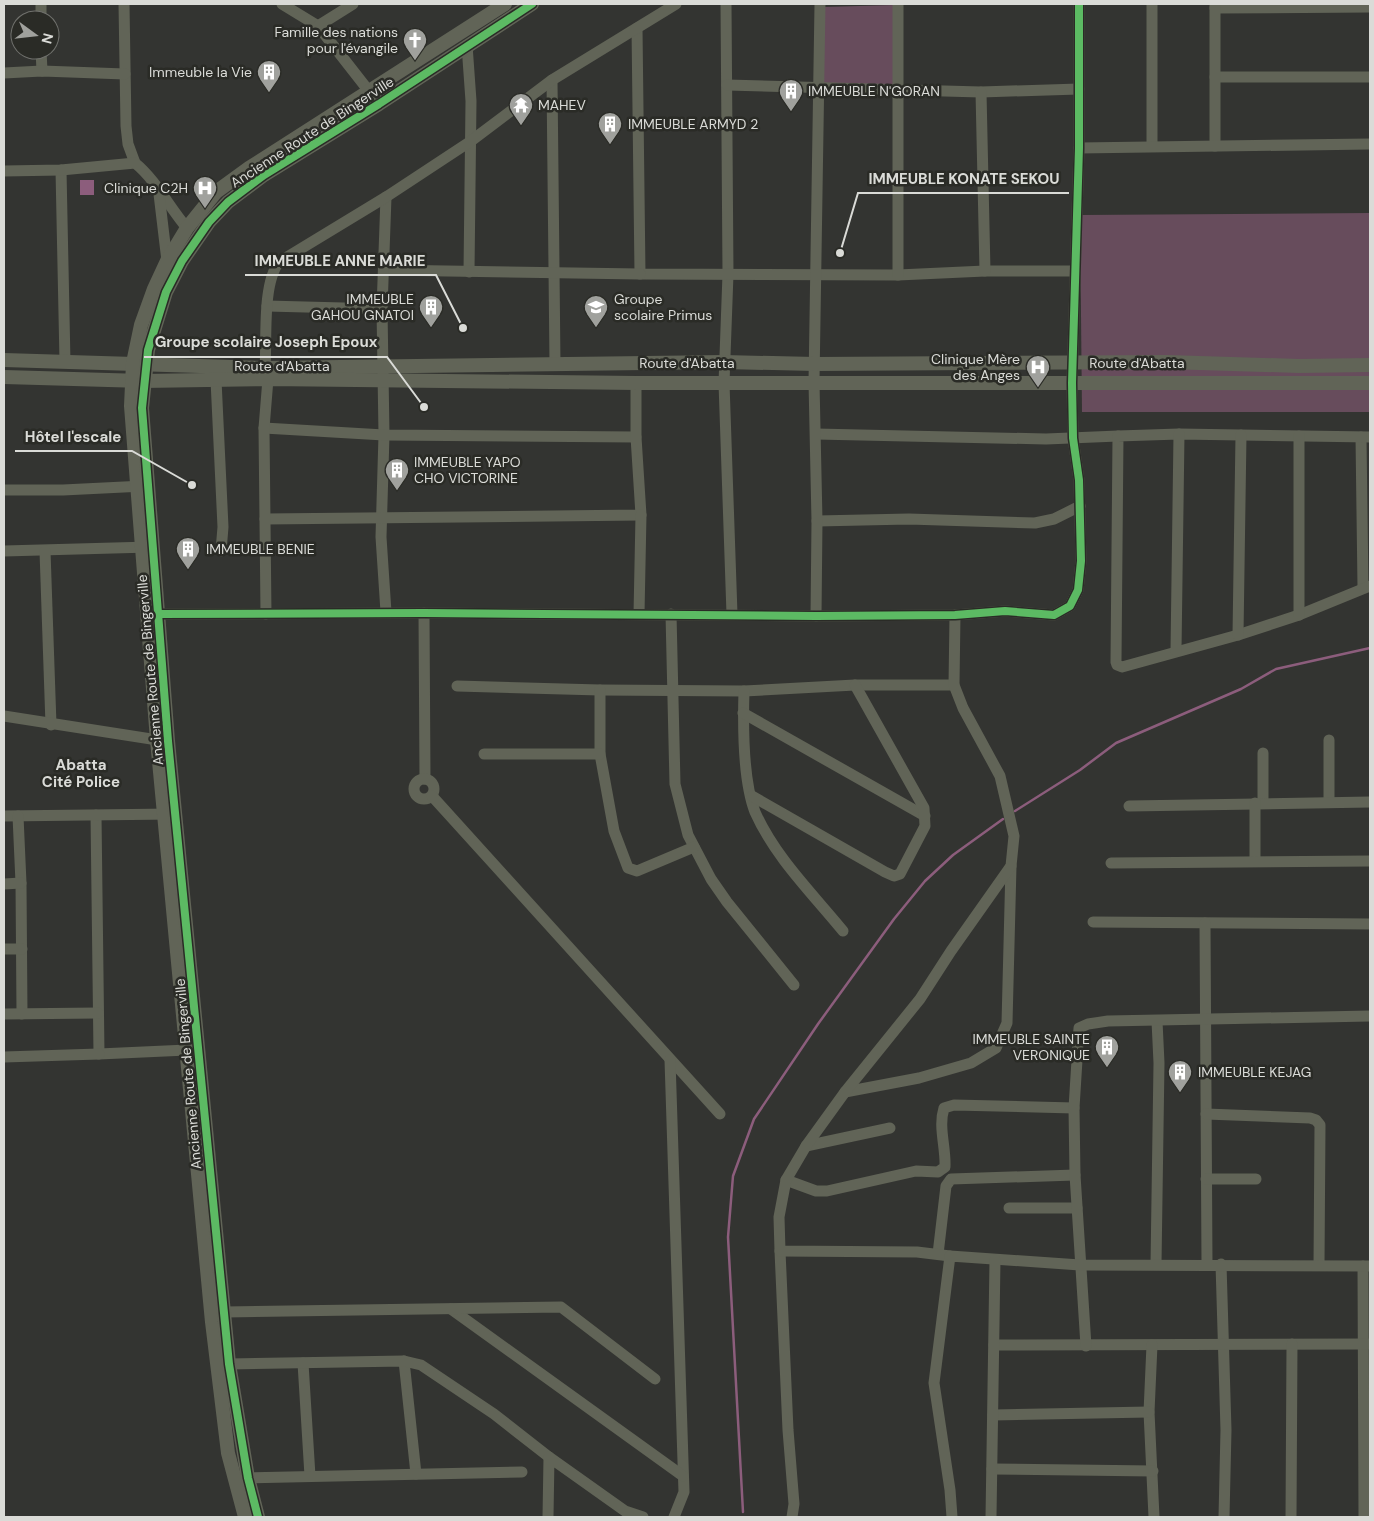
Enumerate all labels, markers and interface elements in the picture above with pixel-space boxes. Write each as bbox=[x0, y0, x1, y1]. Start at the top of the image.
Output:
north arrow bbox=[10, 10, 60, 60]
place label: Famille des nations pour l'évangile bbox=[274, 23, 398, 57]
church icon: Famille des nations pour l'évangile bbox=[402, 27, 428, 61]
text: N bbox=[38, 31, 58, 46]
building icon: Immeuble la Vie bbox=[256, 59, 282, 93]
place label: Immeuble la Vie bbox=[149, 63, 252, 81]
street label: Ancienne Route de Bingerville bbox=[227, 72, 397, 192]
building icon: IMMEUBLE N'GORAN bbox=[778, 78, 804, 112]
place label: IMMEUBLE N'GORAN bbox=[808, 82, 940, 100]
temple icon: MAHEV bbox=[508, 92, 534, 126]
place label: MAHEV bbox=[538, 96, 587, 114]
building icon: IMMEUBLE ARMYD 2 bbox=[597, 111, 623, 145]
place label: IMMEUBLE ARMYD 2 bbox=[628, 115, 758, 133]
callout: IMMEUBLE KONATE SEKOU bbox=[858, 163, 1069, 193]
text: IMMEUBLE KONATE SEKOU bbox=[868, 169, 1060, 189]
hospital icon: Clinique C2H bbox=[192, 175, 218, 209]
place label: Clinique C2H bbox=[104, 179, 188, 197]
callout: IMMEUBLE ANNE MARIE bbox=[245, 245, 436, 275]
text: IMMEUBLE ANNE MARIE bbox=[255, 251, 425, 271]
place label: IMMEUBLE GAHOU GNATOI bbox=[311, 290, 414, 324]
place label: Groupe scolaire Primus bbox=[614, 290, 712, 324]
building icon: IMMEUBLE GAHOU GNATOI bbox=[418, 294, 444, 328]
school or university icon: Groupe scolaire Primus bbox=[583, 294, 609, 328]
callout: Groupe scolaire Joseph Epoux bbox=[144, 327, 387, 357]
text: Groupe scolaire Joseph Epoux bbox=[155, 332, 378, 352]
place label: Clinique Mère des Anges bbox=[931, 350, 1020, 384]
street label: Route d'Abatta bbox=[639, 354, 735, 372]
hospital icon: Clinique Mère des Anges bbox=[1025, 354, 1051, 388]
street label: Route d'Abatta bbox=[1089, 354, 1185, 372]
street label: Route d'Abatta bbox=[234, 357, 330, 375]
callout: Hôtel l'escale bbox=[15, 421, 132, 451]
text: Hôtel l'escale bbox=[25, 427, 121, 447]
place label: IMMEUBLE YAPO CHO VICTORINE bbox=[414, 453, 521, 487]
building icon: IMMEUBLE YAPO CHO VICTORINE bbox=[384, 457, 410, 491]
building icon: IMMEUBLE BENIE bbox=[175, 536, 201, 570]
place label: IMMEUBLE BENIE bbox=[206, 540, 315, 558]
street label: Ancienne Route de Bingerville bbox=[133, 574, 167, 766]
district label: Abatta Cité Police bbox=[42, 755, 120, 792]
street label: Ancienne Route de Bingerville bbox=[171, 978, 205, 1170]
place label: IMMEUBLE SAINTE VERONIQUE bbox=[973, 1030, 1090, 1064]
building icon: IMMEUBLE SAINTE VERONIQUE bbox=[1094, 1034, 1120, 1068]
building icon: IMMEUBLE KEJAG bbox=[1167, 1059, 1193, 1093]
place label: IMMEUBLE KEJAG bbox=[1198, 1063, 1311, 1081]

